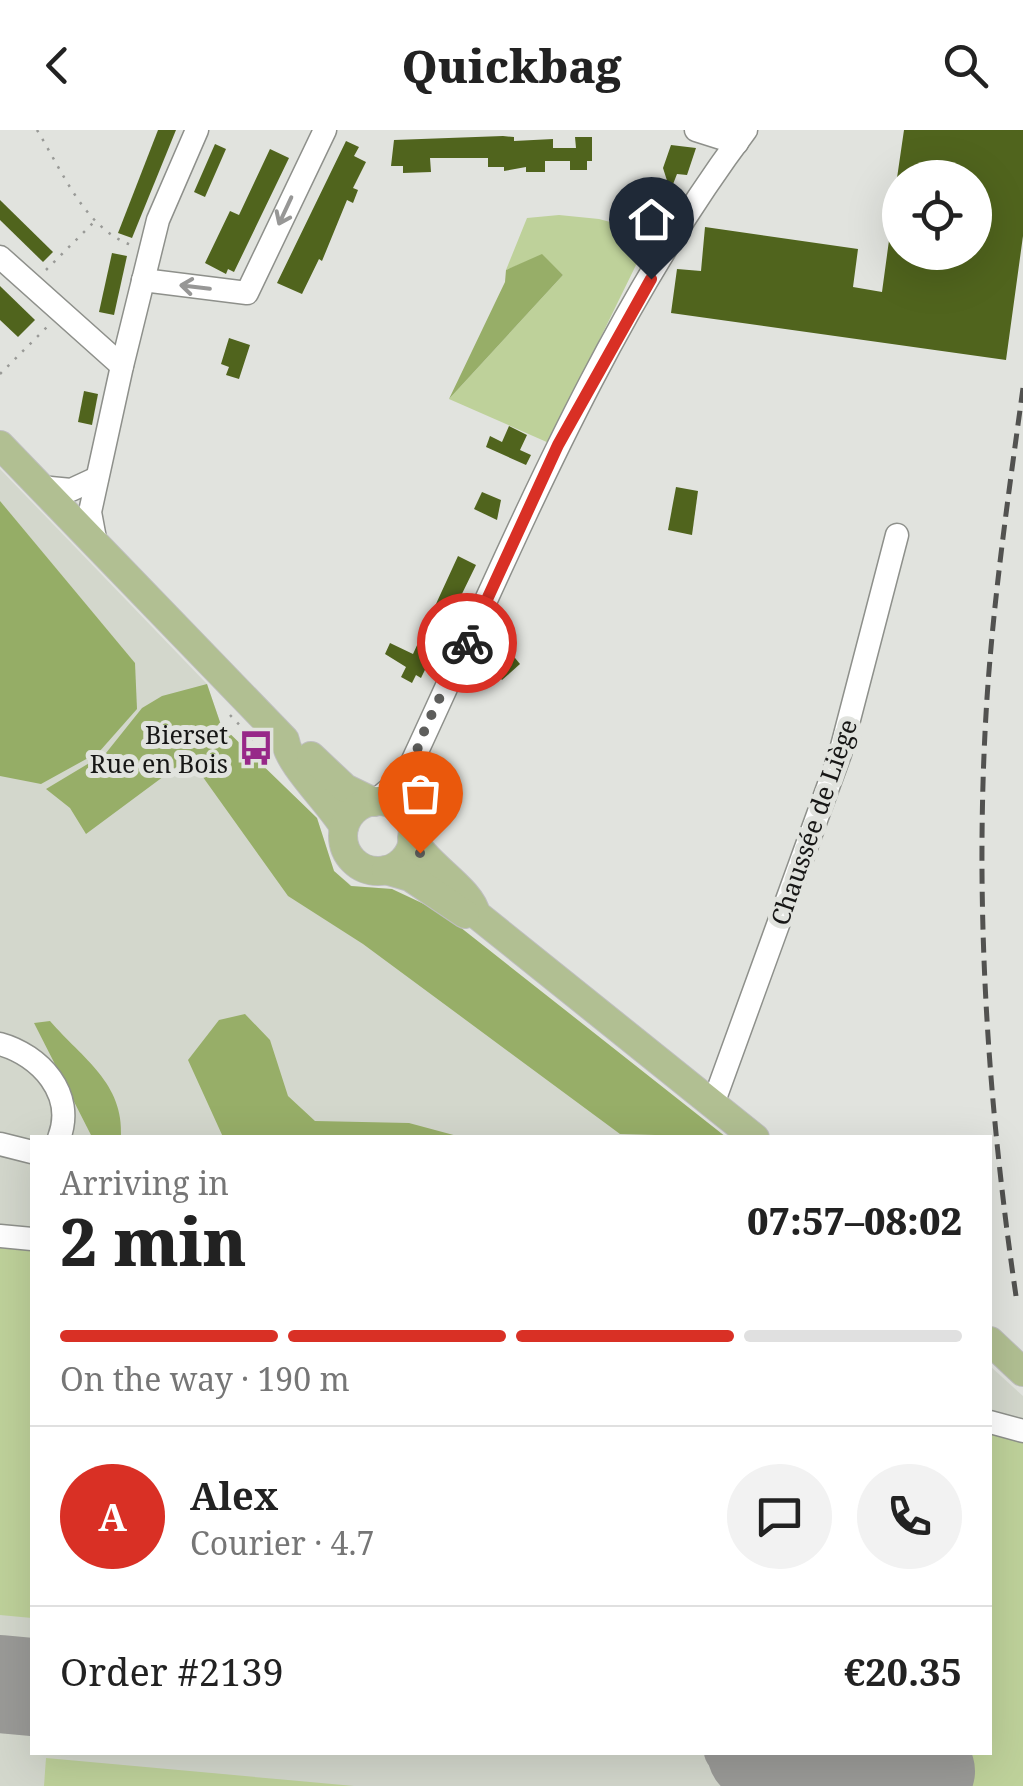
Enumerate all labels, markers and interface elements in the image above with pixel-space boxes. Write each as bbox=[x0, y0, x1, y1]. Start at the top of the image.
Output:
text: Quickbag bbox=[401, 35, 622, 96]
icon: back bbox=[30, 38, 85, 93]
icon: search bbox=[938, 38, 993, 93]
map controls bbox=[882, 160, 992, 270]
button: locate bbox=[882, 160, 992, 270]
pin bbox=[609, 177, 694, 280]
icon: home bbox=[624, 192, 679, 247]
one-way arrow bbox=[274, 195, 293, 225]
one-way arrow bbox=[179, 277, 212, 296]
courier bbox=[417, 593, 517, 693]
icon: bike bbox=[440, 616, 495, 671]
street label: Chaussée de Liège bbox=[762, 714, 864, 930]
place label: Bierset Rue en Bois bbox=[90, 717, 228, 780]
bus stop icon: Bierset Rue en Bois bbox=[237, 729, 275, 767]
pin bbox=[378, 751, 463, 854]
icon: bag bbox=[393, 766, 448, 821]
text: Arriving in bbox=[60, 1161, 229, 1204]
text: 07:57–08:02 bbox=[747, 1194, 962, 1246]
text: 2 min bbox=[60, 1197, 247, 1285]
text: On the way · 190 m bbox=[60, 1357, 350, 1400]
button: chat bbox=[727, 1464, 832, 1569]
button: phone bbox=[857, 1464, 962, 1569]
text: Alex bbox=[190, 1469, 278, 1521]
text: A bbox=[98, 1490, 127, 1542]
text: Courier · 4.7 bbox=[190, 1521, 374, 1564]
text: Order #2139 bbox=[60, 1645, 284, 1697]
text: €20.35 bbox=[844, 1645, 962, 1697]

